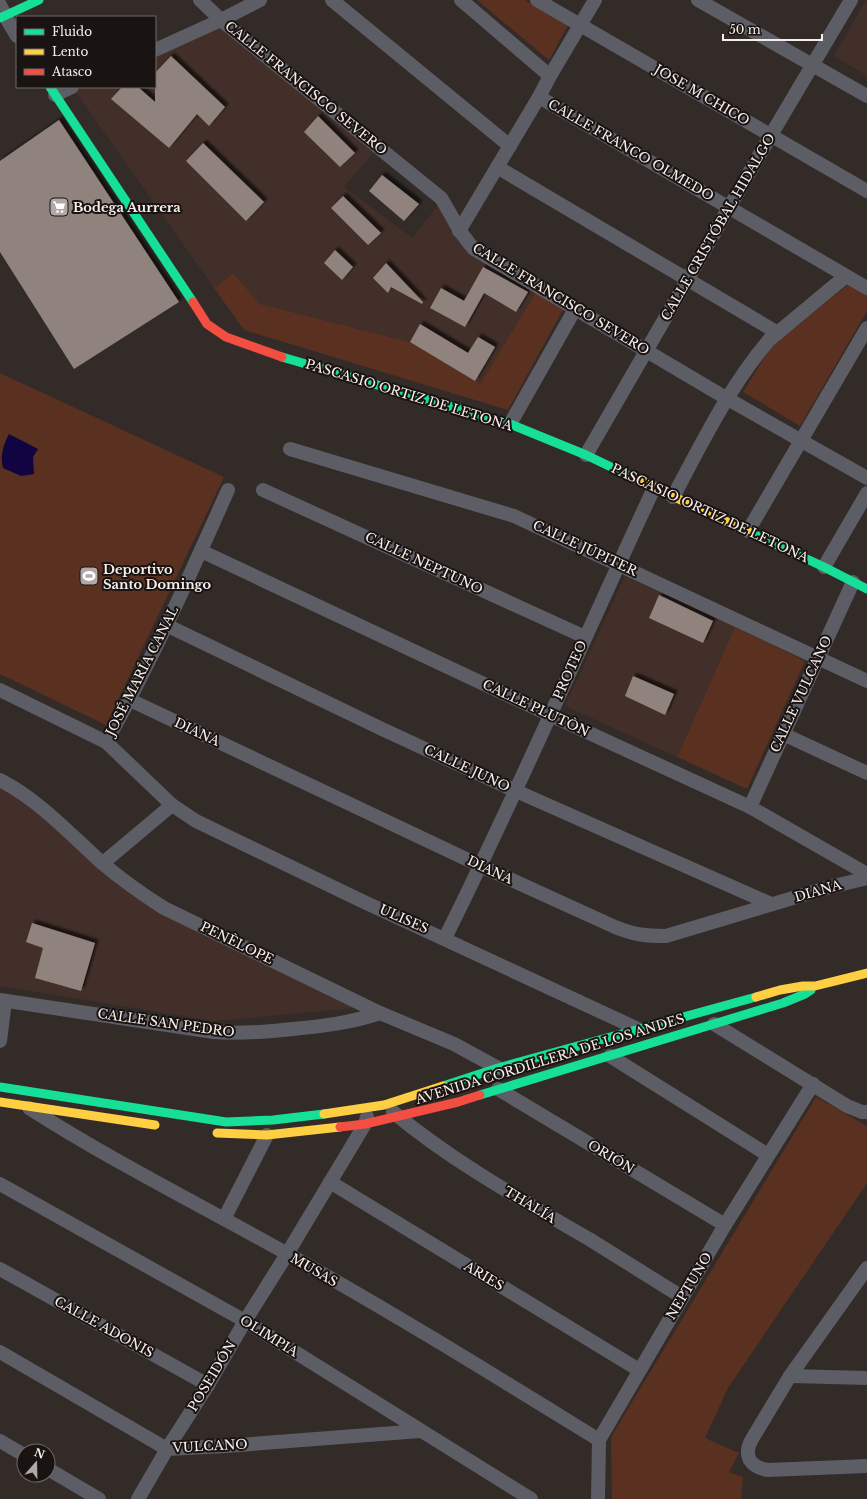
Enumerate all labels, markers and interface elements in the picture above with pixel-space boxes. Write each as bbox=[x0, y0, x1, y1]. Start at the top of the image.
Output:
legend bbox=[16, 16, 156, 88]
scale bar bbox=[723, 16, 822, 42]
street label: CALLE FRANCISCO SEVERO bbox=[222, 17, 390, 159]
text: 50 m bbox=[729, 22, 761, 37]
text: Fluido bbox=[52, 24, 92, 39]
text: Lento bbox=[52, 44, 88, 59]
street label: JOSE M CHICO bbox=[650, 60, 753, 129]
text: Atasco bbox=[51, 64, 92, 79]
street label: CALLE FRANCO OLMEDO bbox=[545, 96, 717, 204]
street label: CALLE CRISTÓBAL HIDALGO bbox=[657, 130, 779, 324]
supermarket icon: Bodega Aurrera bbox=[48, 196, 70, 218]
place label: Bodega Aurrera bbox=[73, 199, 181, 216]
street label: CALLE FRANCISCO SEVERO bbox=[469, 239, 653, 359]
street label: PASCASIO ORTIZ DE LETONA bbox=[303, 355, 516, 435]
street label: PASCASIO ORTIZ DE LETONA bbox=[609, 460, 812, 567]
street label: CALLE JÚPITER bbox=[530, 516, 641, 580]
street label: CALLE NEPTUNO bbox=[362, 528, 486, 598]
place label: Deportivo Santo Domingo bbox=[103, 561, 211, 593]
sports icon: Deportivo Santo Domingo bbox=[78, 565, 100, 587]
street label: JOSÉ MARÍA CANAL bbox=[101, 603, 182, 741]
street label: CALLE VULCANO bbox=[766, 633, 836, 755]
street label: PROTEO bbox=[549, 638, 591, 702]
street label: CALLE PLUTÒN bbox=[480, 676, 592, 740]
street label: DIANA bbox=[171, 714, 223, 750]
street label: CALLE JUNO bbox=[421, 741, 513, 795]
street label: DIANA bbox=[464, 852, 516, 888]
street label: DIANA bbox=[792, 876, 845, 906]
street label: ULISES bbox=[377, 901, 431, 937]
street label: PENÈLOPE bbox=[198, 918, 276, 968]
street label: CALLE SAN PEDRO bbox=[96, 1005, 236, 1041]
street label: AVENIDA CORDILLERA DE LOS ANDES bbox=[413, 1010, 686, 1108]
street label: ORIÓN bbox=[585, 1136, 638, 1178]
street label: THALÍA bbox=[501, 1183, 560, 1228]
street label: NEPTUNO bbox=[662, 1249, 716, 1323]
street label: MUSAS bbox=[287, 1250, 341, 1290]
street label: ARIES bbox=[460, 1257, 507, 1294]
street label: CALLE ADONIS bbox=[51, 1293, 157, 1361]
street label: OLIMPIA bbox=[237, 1311, 302, 1361]
street label: POSEIDÓN bbox=[184, 1337, 240, 1415]
street label: VULCANO bbox=[171, 1436, 248, 1457]
north arrow bbox=[16, 1443, 56, 1483]
text: N bbox=[32, 1445, 47, 1462]

